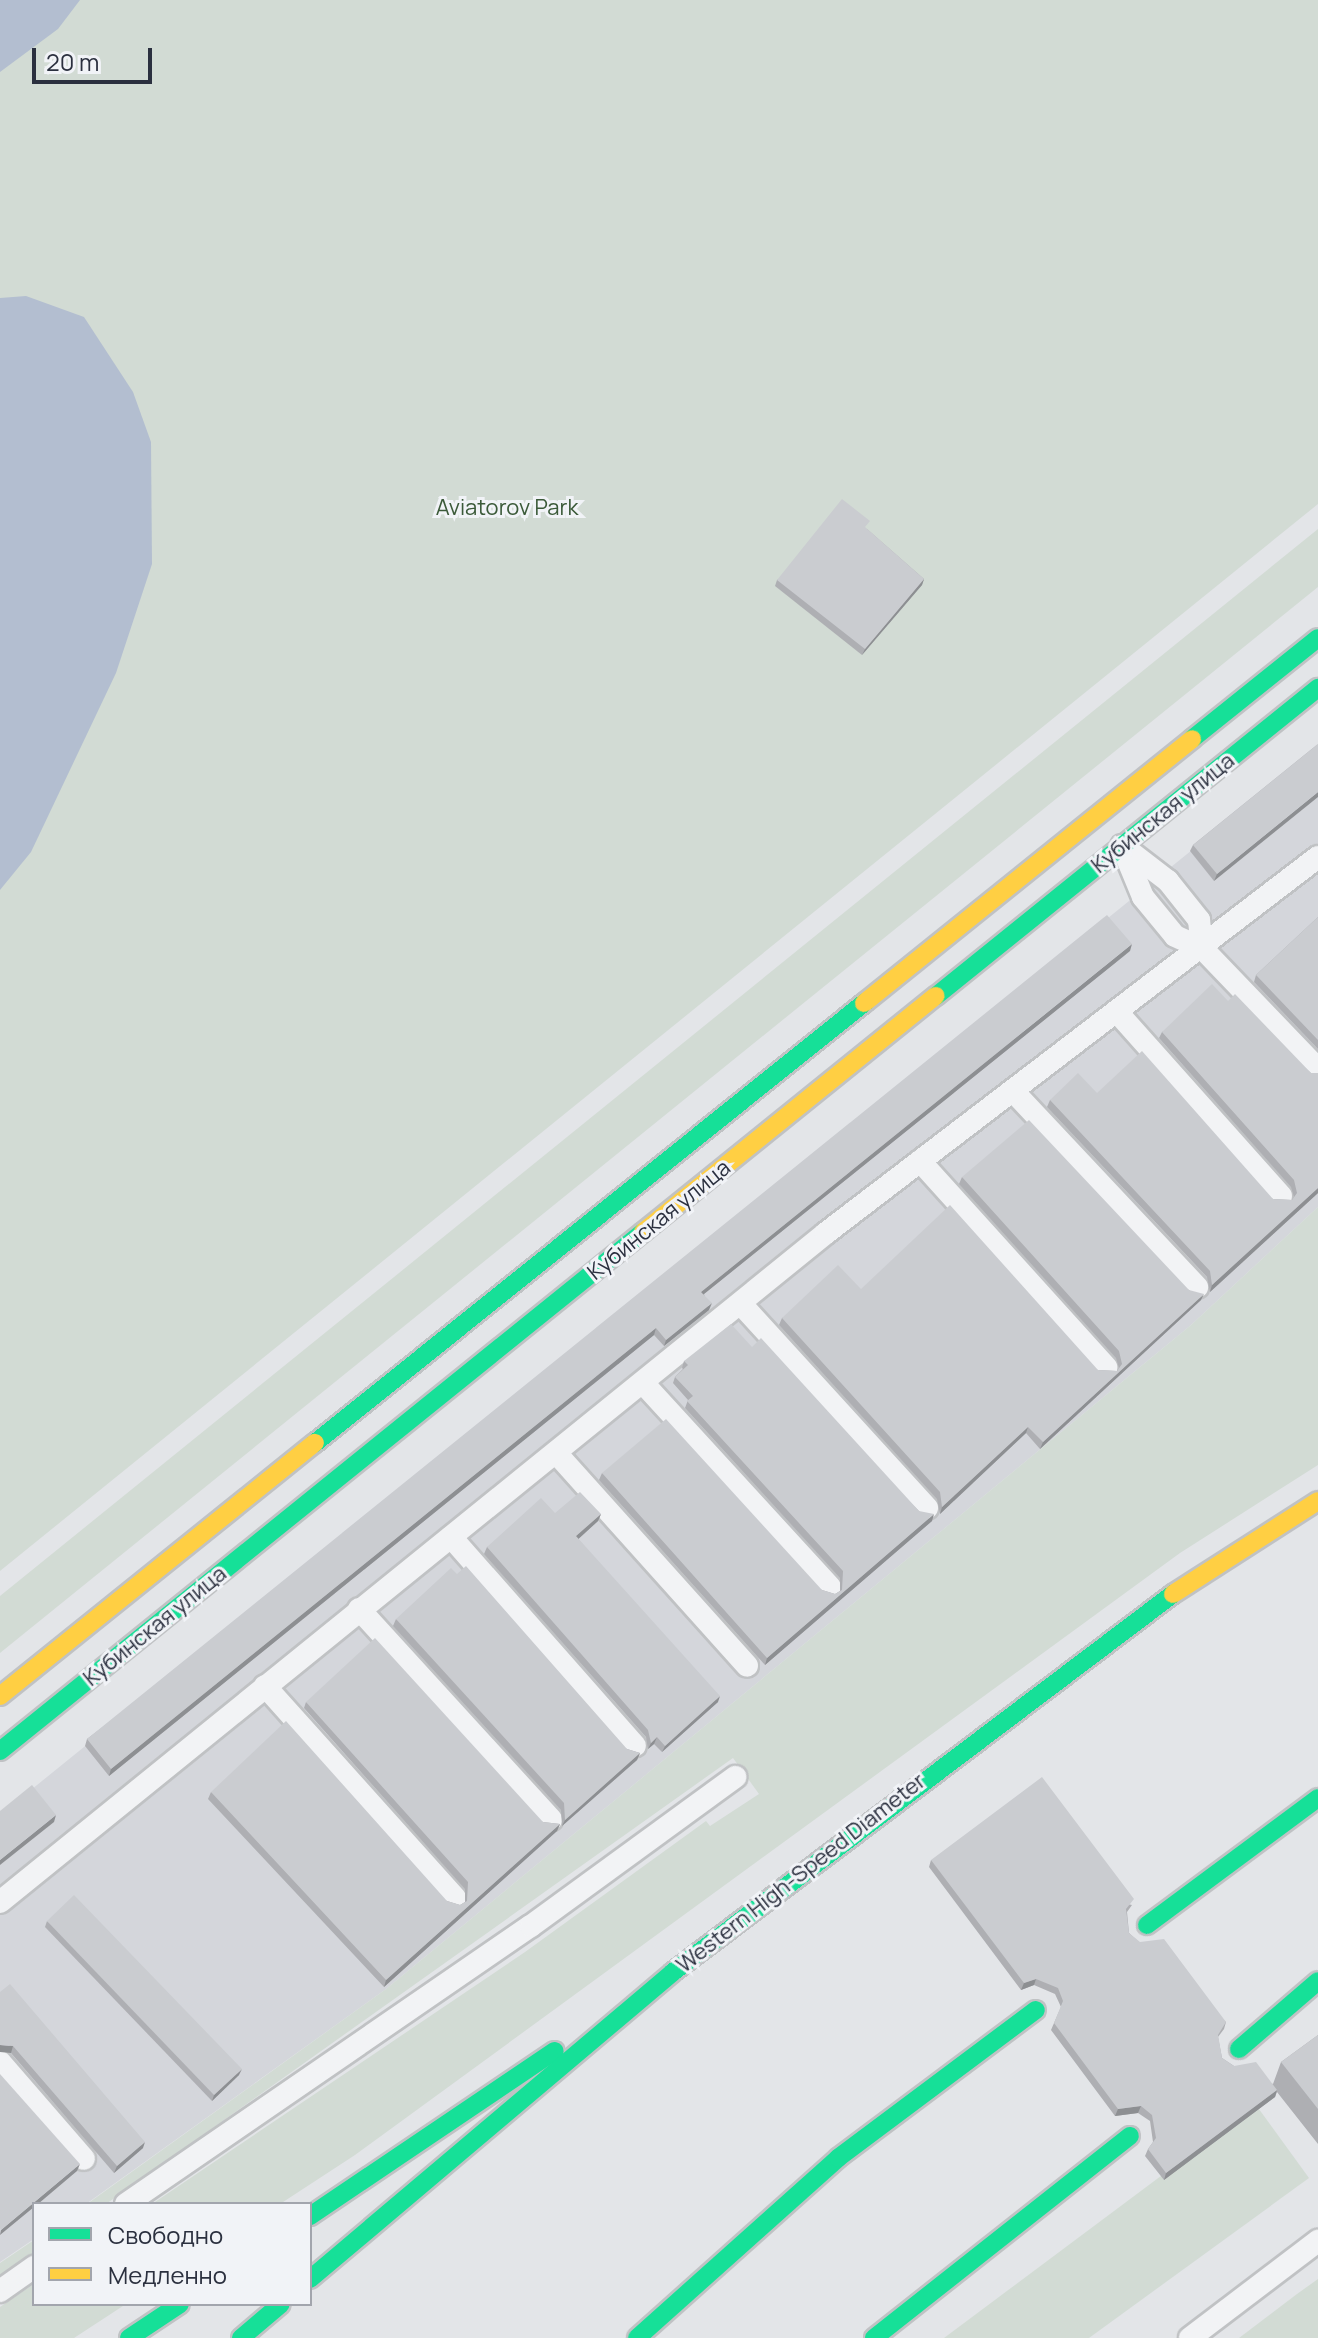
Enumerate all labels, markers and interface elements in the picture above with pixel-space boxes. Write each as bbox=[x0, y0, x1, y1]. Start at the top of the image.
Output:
scale bar bbox=[36, 32, 156, 82]
text: 20 m bbox=[46, 45, 99, 78]
park label: Aviatorov Park bbox=[436, 495, 578, 521]
street label: Кубинская улица bbox=[1086, 747, 1240, 879]
street label: Кубинская улица bbox=[582, 1154, 736, 1286]
street label: Кубинская улица bbox=[78, 1560, 232, 1692]
street label: Western High-Speed Diameter bbox=[671, 1768, 931, 1978]
legend bbox=[32, 2202, 312, 2306]
text: Свободно bbox=[108, 2218, 223, 2251]
text: Медленно bbox=[108, 2258, 227, 2291]

